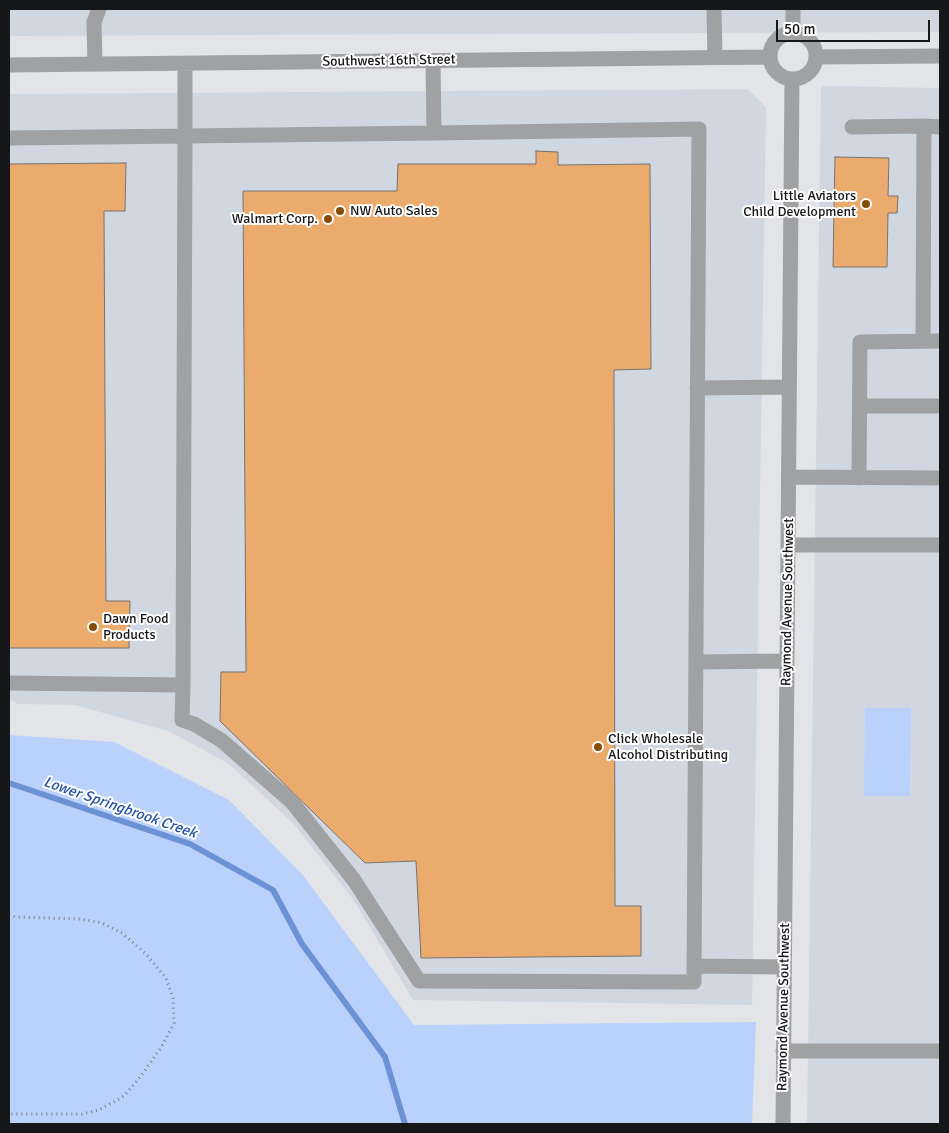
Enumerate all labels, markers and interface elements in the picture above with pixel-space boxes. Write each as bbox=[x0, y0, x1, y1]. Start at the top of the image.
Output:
scale bar bbox=[779, 10, 933, 42]
text: 50 m bbox=[784, 20, 815, 38]
street label: Southwest 16th Street bbox=[322, 51, 456, 71]
place label: Little Aviators Child Development bbox=[743, 188, 856, 220]
marker: Little Aviators Child Development bbox=[860, 198, 872, 210]
place label: NW Auto Sales bbox=[350, 203, 438, 219]
marker: NW Auto Sales bbox=[334, 205, 346, 217]
place label: Walmart Corp. bbox=[232, 211, 318, 227]
marker: Walmart Corp. bbox=[322, 213, 334, 225]
street label: Raymond Avenue Southwest bbox=[778, 518, 798, 686]
place label: Dawn Food Products bbox=[103, 611, 169, 644]
marker: Dawn Food Products bbox=[87, 621, 99, 633]
place label: Click Wholesale Alcohol Distributing bbox=[608, 731, 728, 764]
marker: Click Wholesale Alcohol Distributing bbox=[592, 741, 604, 753]
water label: Lower Springbrook Creek bbox=[41, 773, 199, 843]
street label: Raymond Avenue Southwest bbox=[774, 923, 794, 1091]

